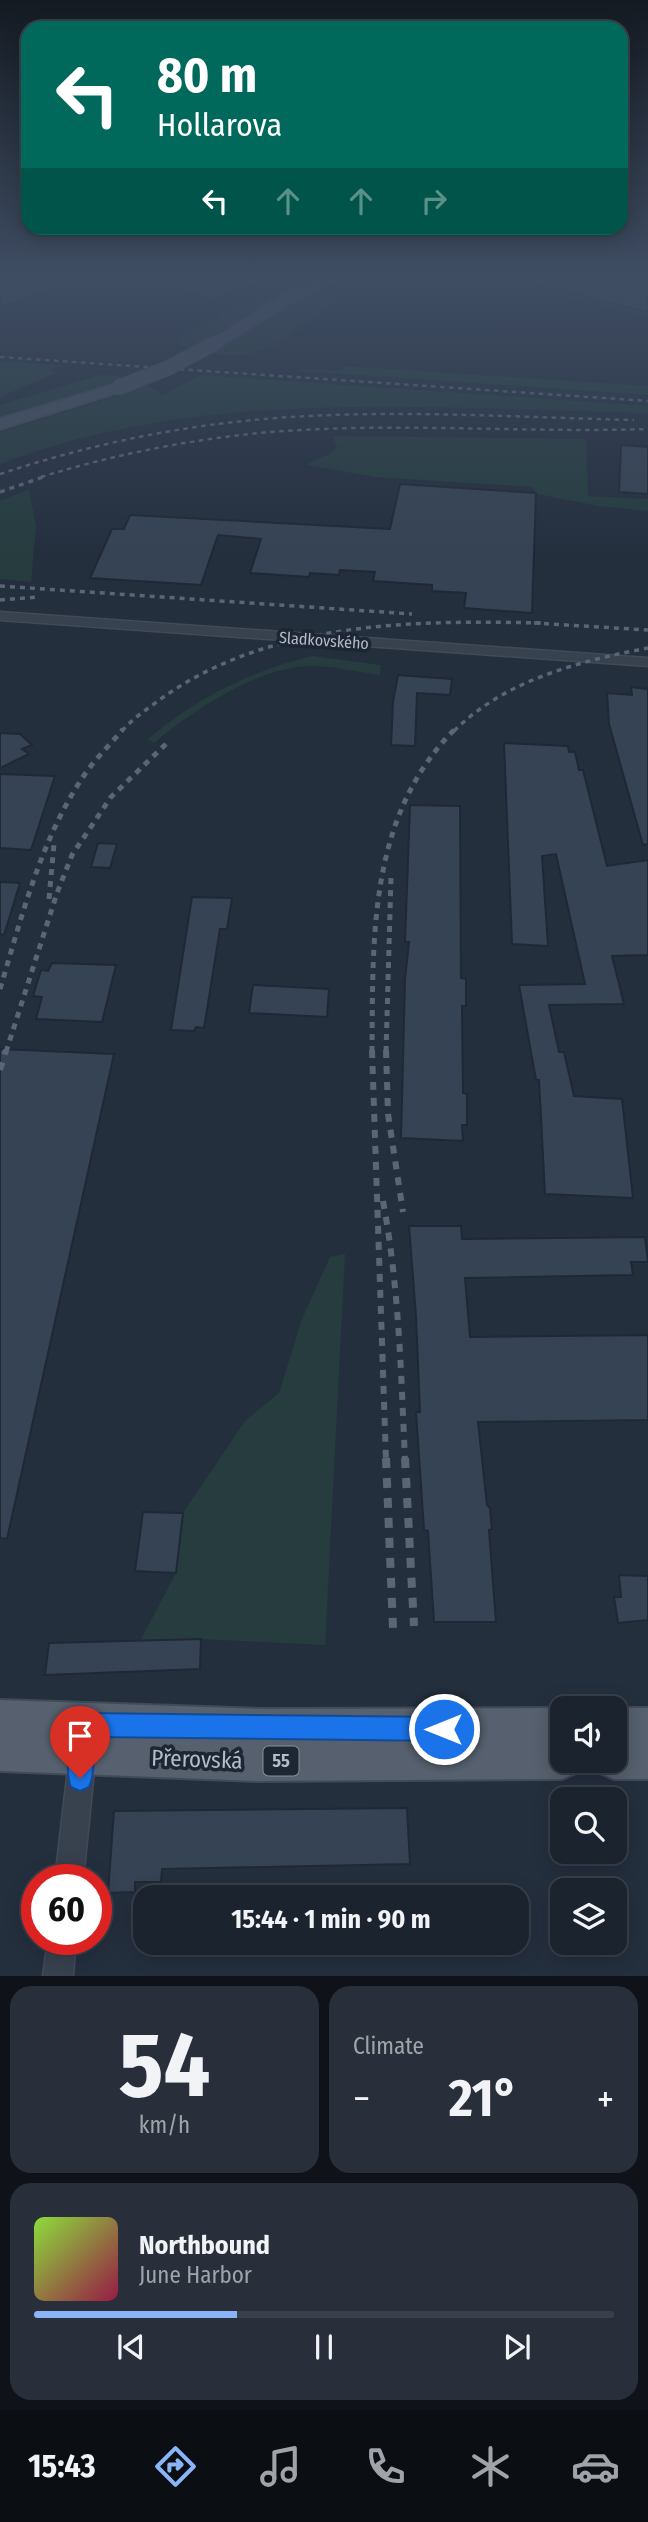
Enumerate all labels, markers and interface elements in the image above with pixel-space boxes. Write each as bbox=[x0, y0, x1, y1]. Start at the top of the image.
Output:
text: 80 m bbox=[157, 46, 257, 105]
icon: left bbox=[42, 49, 133, 140]
text: Hollarova bbox=[157, 106, 282, 144]
icon: left bbox=[196, 182, 234, 220]
icon: ahead bbox=[269, 182, 307, 220]
icon: ahead bbox=[342, 182, 380, 220]
icon: right bbox=[415, 182, 453, 220]
street label: Sladkovského bbox=[278, 628, 370, 653]
position arrow bbox=[407, 1692, 481, 1766]
map controls bbox=[550, 1696, 627, 1955]
button: sound bbox=[550, 1696, 627, 1773]
pin bbox=[50, 1706, 110, 1778]
icon: arrive bbox=[61, 1717, 99, 1755]
street label: Přerovská bbox=[151, 1743, 243, 1775]
road number: 55 bbox=[264, 1746, 298, 1776]
button: search bbox=[550, 1787, 627, 1864]
speed limit sign: 60 bbox=[21, 1864, 112, 1955]
button: layers bbox=[550, 1878, 627, 1955]
text: 15:44 · 1 min · 90 m bbox=[231, 1904, 431, 1935]
text: 54 bbox=[119, 2011, 210, 2120]
text: Climate bbox=[353, 2032, 424, 2060]
text: 21° bbox=[449, 2067, 518, 2130]
text: − bbox=[353, 2076, 370, 2122]
text: + bbox=[597, 2076, 614, 2122]
text: km/h bbox=[139, 2111, 190, 2139]
text: Northbound bbox=[139, 2230, 270, 2261]
text: June Harbor bbox=[139, 2261, 252, 2289]
icon: previous bbox=[112, 2328, 150, 2366]
icon: pause bbox=[305, 2328, 343, 2366]
icon: next bbox=[498, 2328, 536, 2366]
icon: directions bbox=[151, 2442, 200, 2491]
icon: music bbox=[256, 2442, 305, 2491]
icon: phone bbox=[361, 2442, 410, 2491]
icon: climate bbox=[466, 2442, 515, 2491]
icon: car bbox=[571, 2442, 620, 2491]
text: 15:43 bbox=[28, 2447, 96, 2485]

